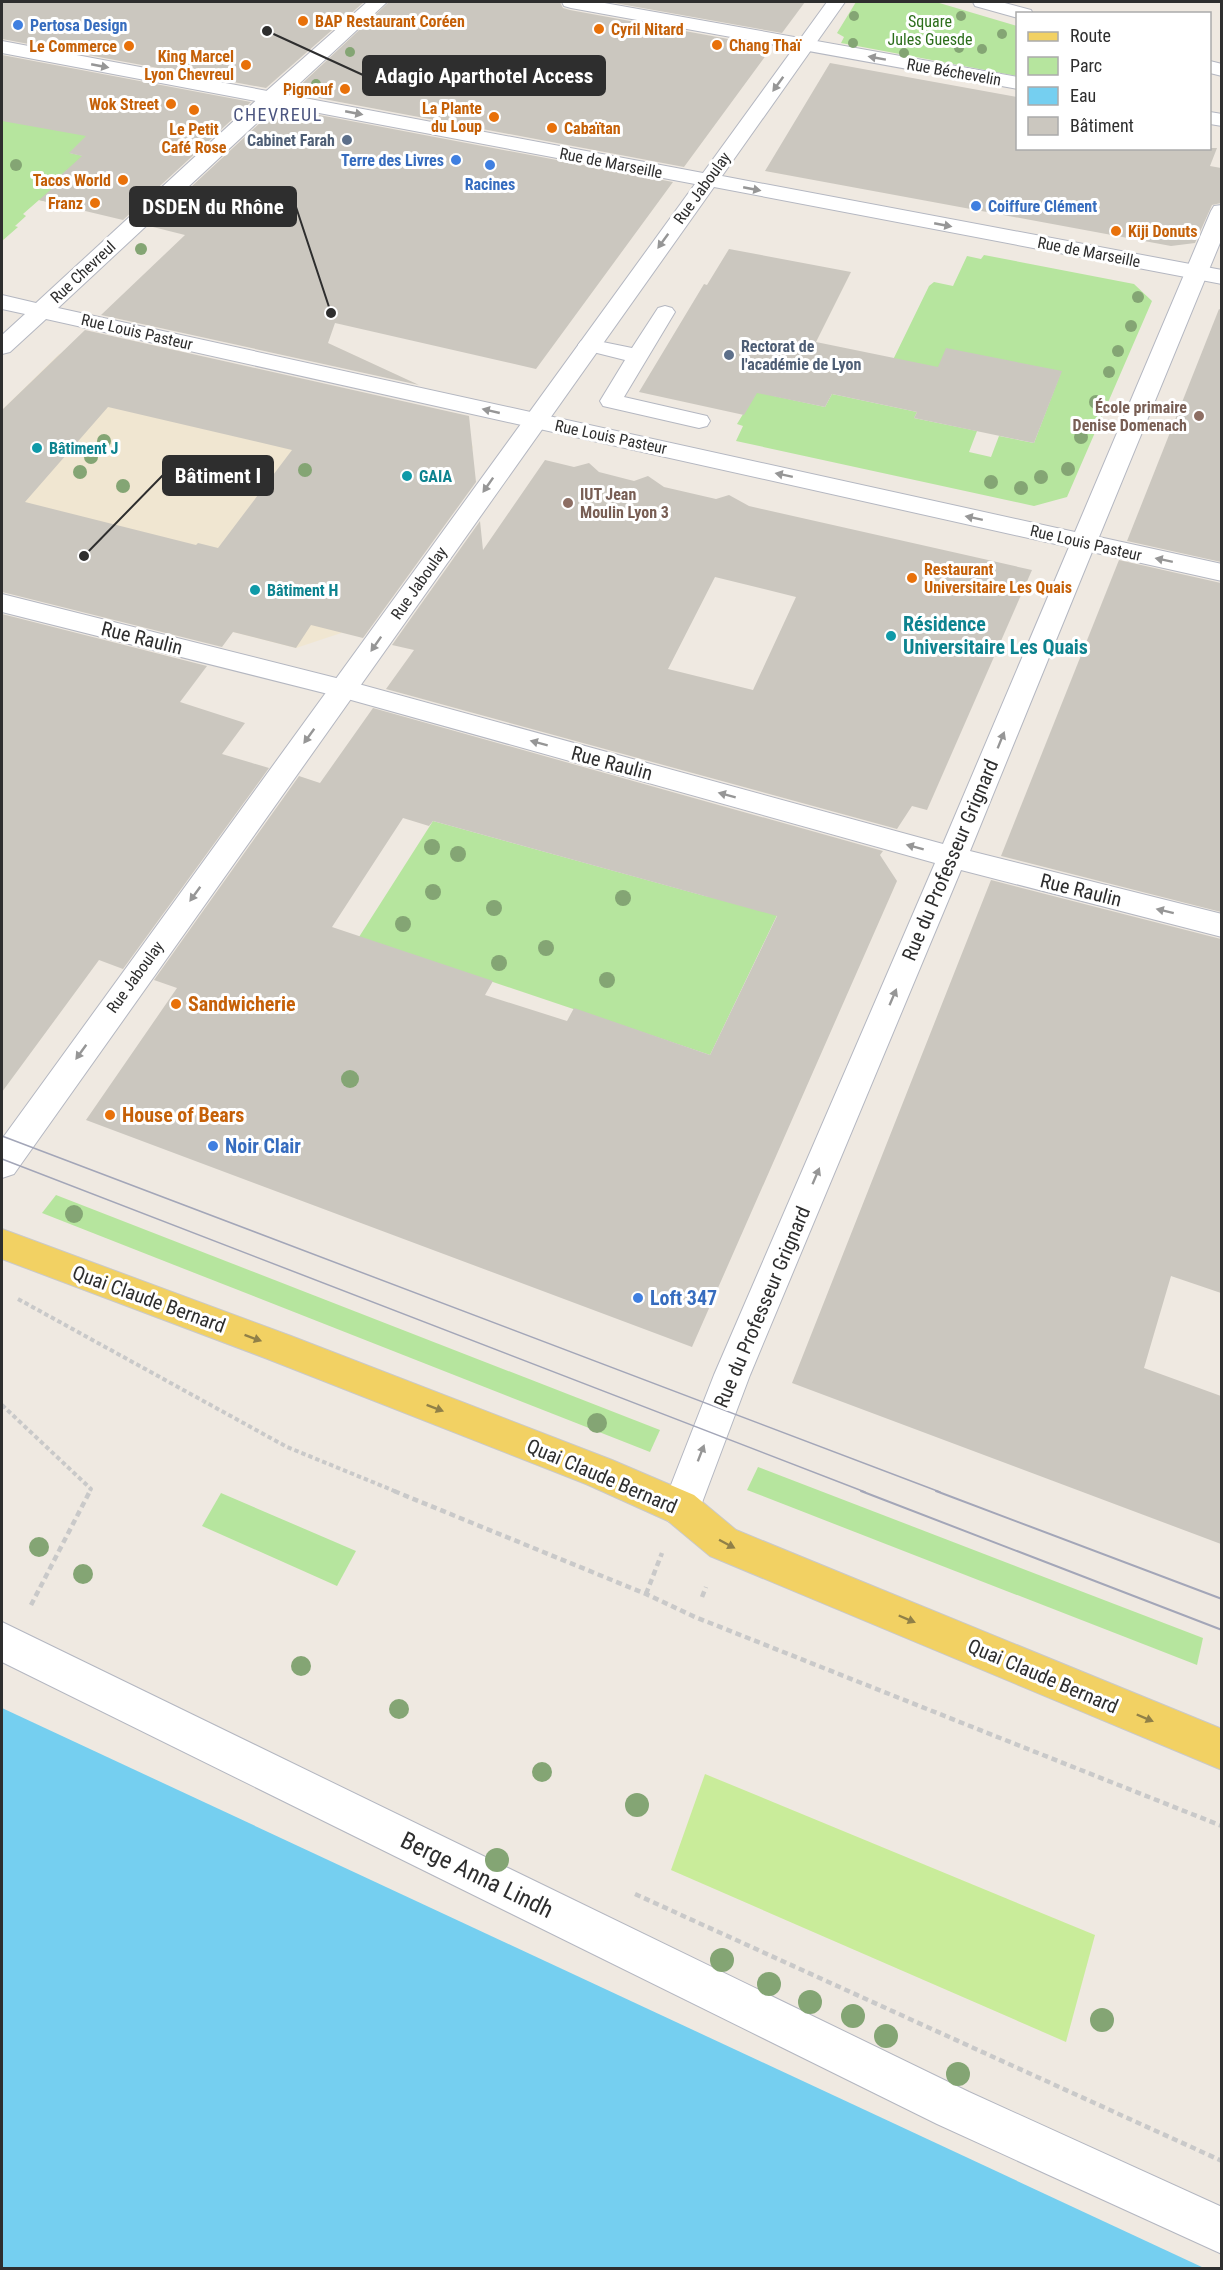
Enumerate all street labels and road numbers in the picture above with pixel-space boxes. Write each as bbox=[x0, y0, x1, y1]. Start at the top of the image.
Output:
street label: Rue Béchevelin bbox=[905, 54, 1003, 90]
street label: Rue de Marseille bbox=[558, 144, 664, 182]
street label: Rue Jaboulay bbox=[670, 148, 735, 228]
street label: Rue de Marseille bbox=[1036, 233, 1142, 271]
street label: Rue Chevreul bbox=[47, 237, 119, 307]
street label: Rue Louis Pasteur bbox=[79, 310, 195, 354]
street label: Rue Louis Pasteur bbox=[553, 416, 669, 458]
street label: Rue Louis Pasteur bbox=[1028, 521, 1144, 565]
street label: Rue Jaboulay bbox=[387, 543, 451, 623]
street label: Rue Raulin bbox=[99, 616, 185, 660]
street label: Rue Raulin bbox=[569, 741, 655, 785]
street label: Rue du Professeur Grignard bbox=[897, 756, 1003, 964]
street label: Rue Raulin bbox=[1038, 868, 1124, 912]
street label: Rue Jaboulay bbox=[103, 937, 168, 1017]
street label: Rue du Professeur Grignard bbox=[709, 1203, 815, 1411]
street label: Quai Claude Bernard bbox=[69, 1260, 229, 1338]
street label: Quai Claude Bernard bbox=[523, 1434, 681, 1518]
street label: Quai Claude Bernard bbox=[964, 1634, 1122, 1718]
street label: Berge Anna Lindh bbox=[396, 1826, 558, 1924]

